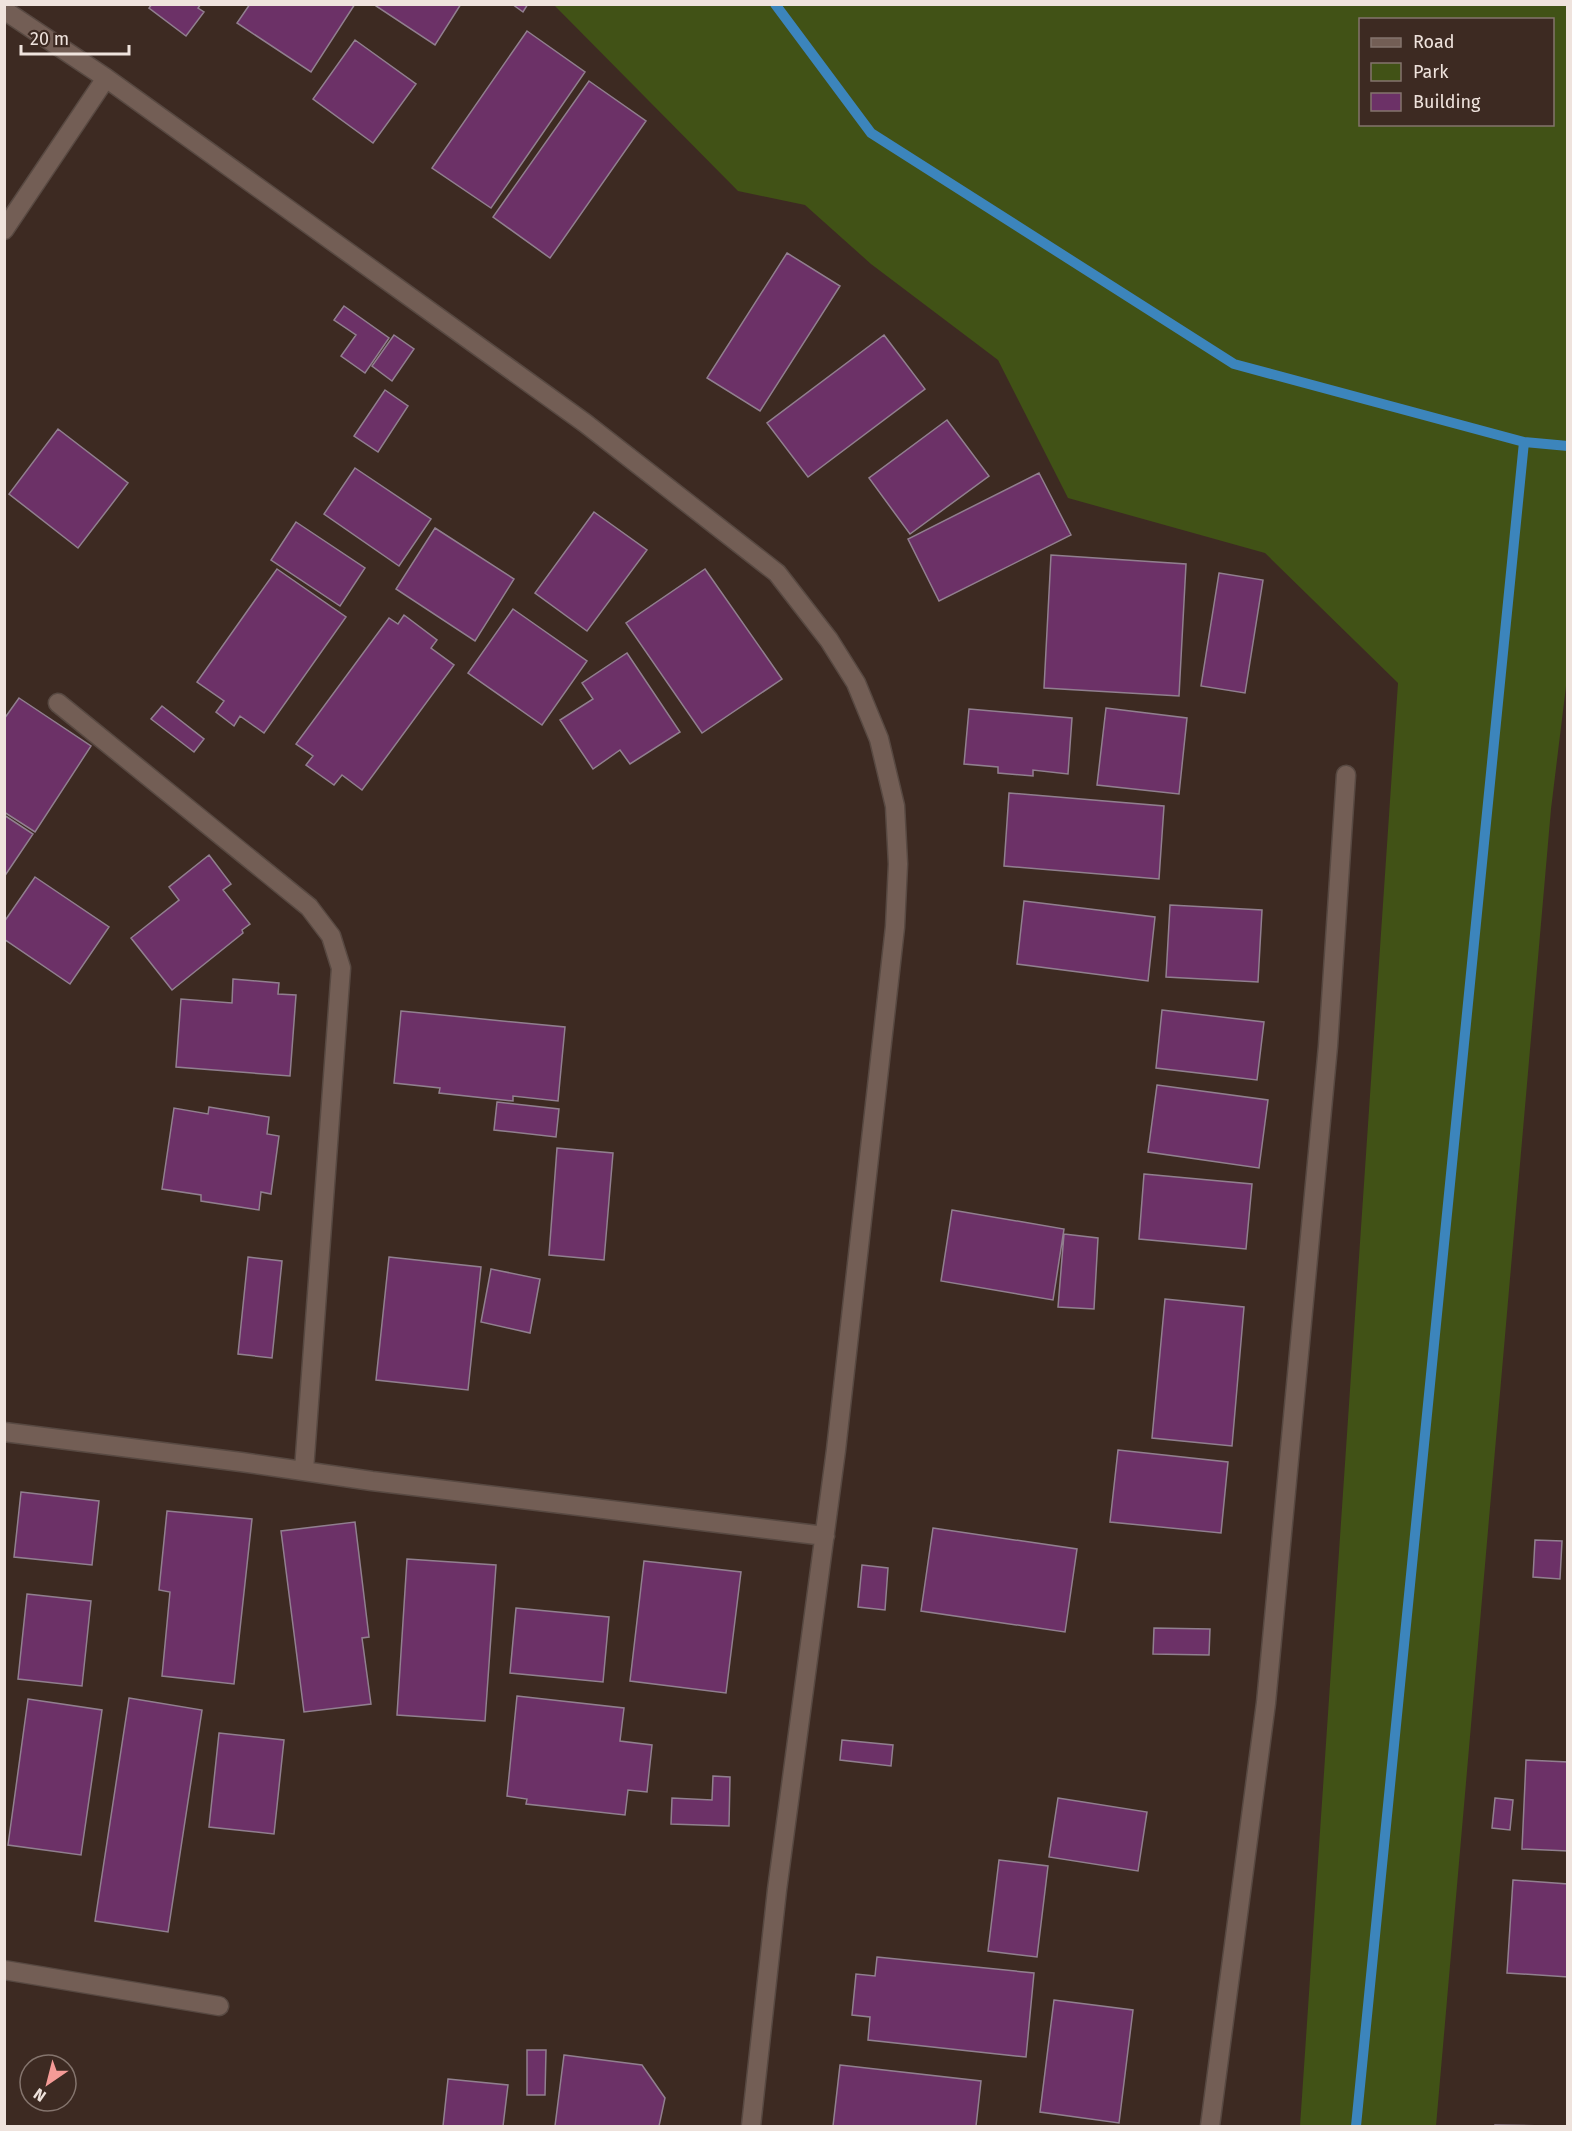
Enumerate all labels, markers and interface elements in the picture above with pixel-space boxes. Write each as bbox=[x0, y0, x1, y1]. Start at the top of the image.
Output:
scale bar bbox=[21, 18, 129, 56]
legend bbox=[1359, 18, 1554, 126]
text: 20 m bbox=[30, 28, 69, 50]
text: Road bbox=[1413, 31, 1455, 53]
text: Park bbox=[1413, 61, 1449, 83]
text: Building bbox=[1413, 91, 1481, 113]
north arrow bbox=[18, 2053, 78, 2113]
text: N bbox=[30, 2084, 49, 2106]

